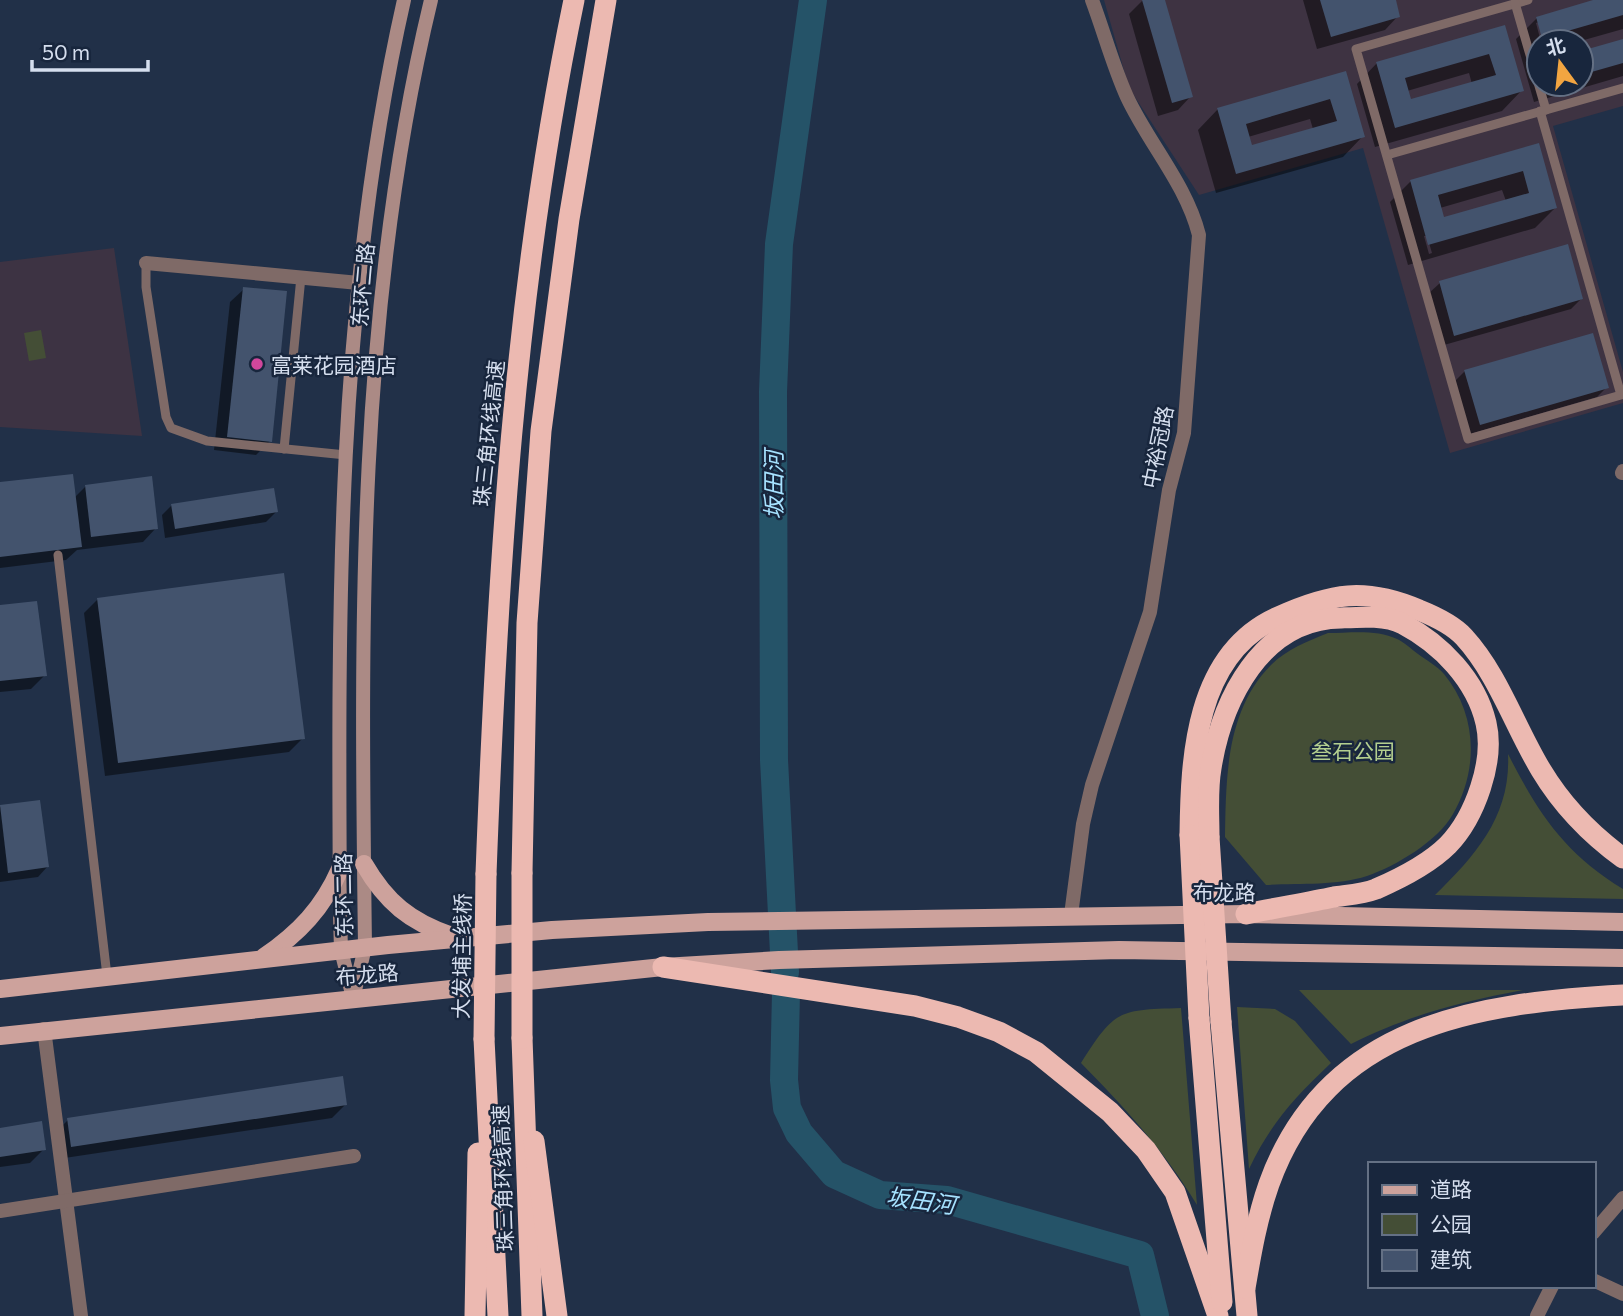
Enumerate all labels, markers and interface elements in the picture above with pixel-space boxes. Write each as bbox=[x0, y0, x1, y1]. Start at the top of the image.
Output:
scale bar bbox=[32, 28, 147, 72]
north arrow bbox=[1525, 28, 1595, 98]
text: 北 bbox=[1543, 33, 1568, 60]
text: 50 m bbox=[42, 39, 90, 64]
street label: 东环二路 bbox=[346, 242, 378, 328]
place label: 富莱花园酒店 bbox=[271, 352, 397, 377]
marker: 富莱花园酒店 bbox=[249, 356, 265, 372]
street label: 珠三角环线高速 bbox=[468, 359, 508, 507]
street label: 中裕冠路 bbox=[1137, 403, 1177, 491]
water label: 坂田河 bbox=[759, 447, 787, 520]
park label: 叁石公园 bbox=[1311, 738, 1395, 763]
street label: 东环二路 bbox=[330, 853, 356, 937]
street label: 布龙路 bbox=[1193, 879, 1256, 904]
street label: 大发埔主线桥 bbox=[447, 893, 475, 1019]
street label: 布龙路 bbox=[335, 959, 399, 989]
street label: 珠三角环线高速 bbox=[487, 1104, 517, 1252]
legend bbox=[1368, 1162, 1595, 1288]
text: 道路 bbox=[1430, 1176, 1472, 1201]
water label: 坂田河 bbox=[885, 1181, 961, 1219]
text: 公园 bbox=[1430, 1211, 1472, 1236]
text: 建筑 bbox=[1430, 1246, 1472, 1271]

